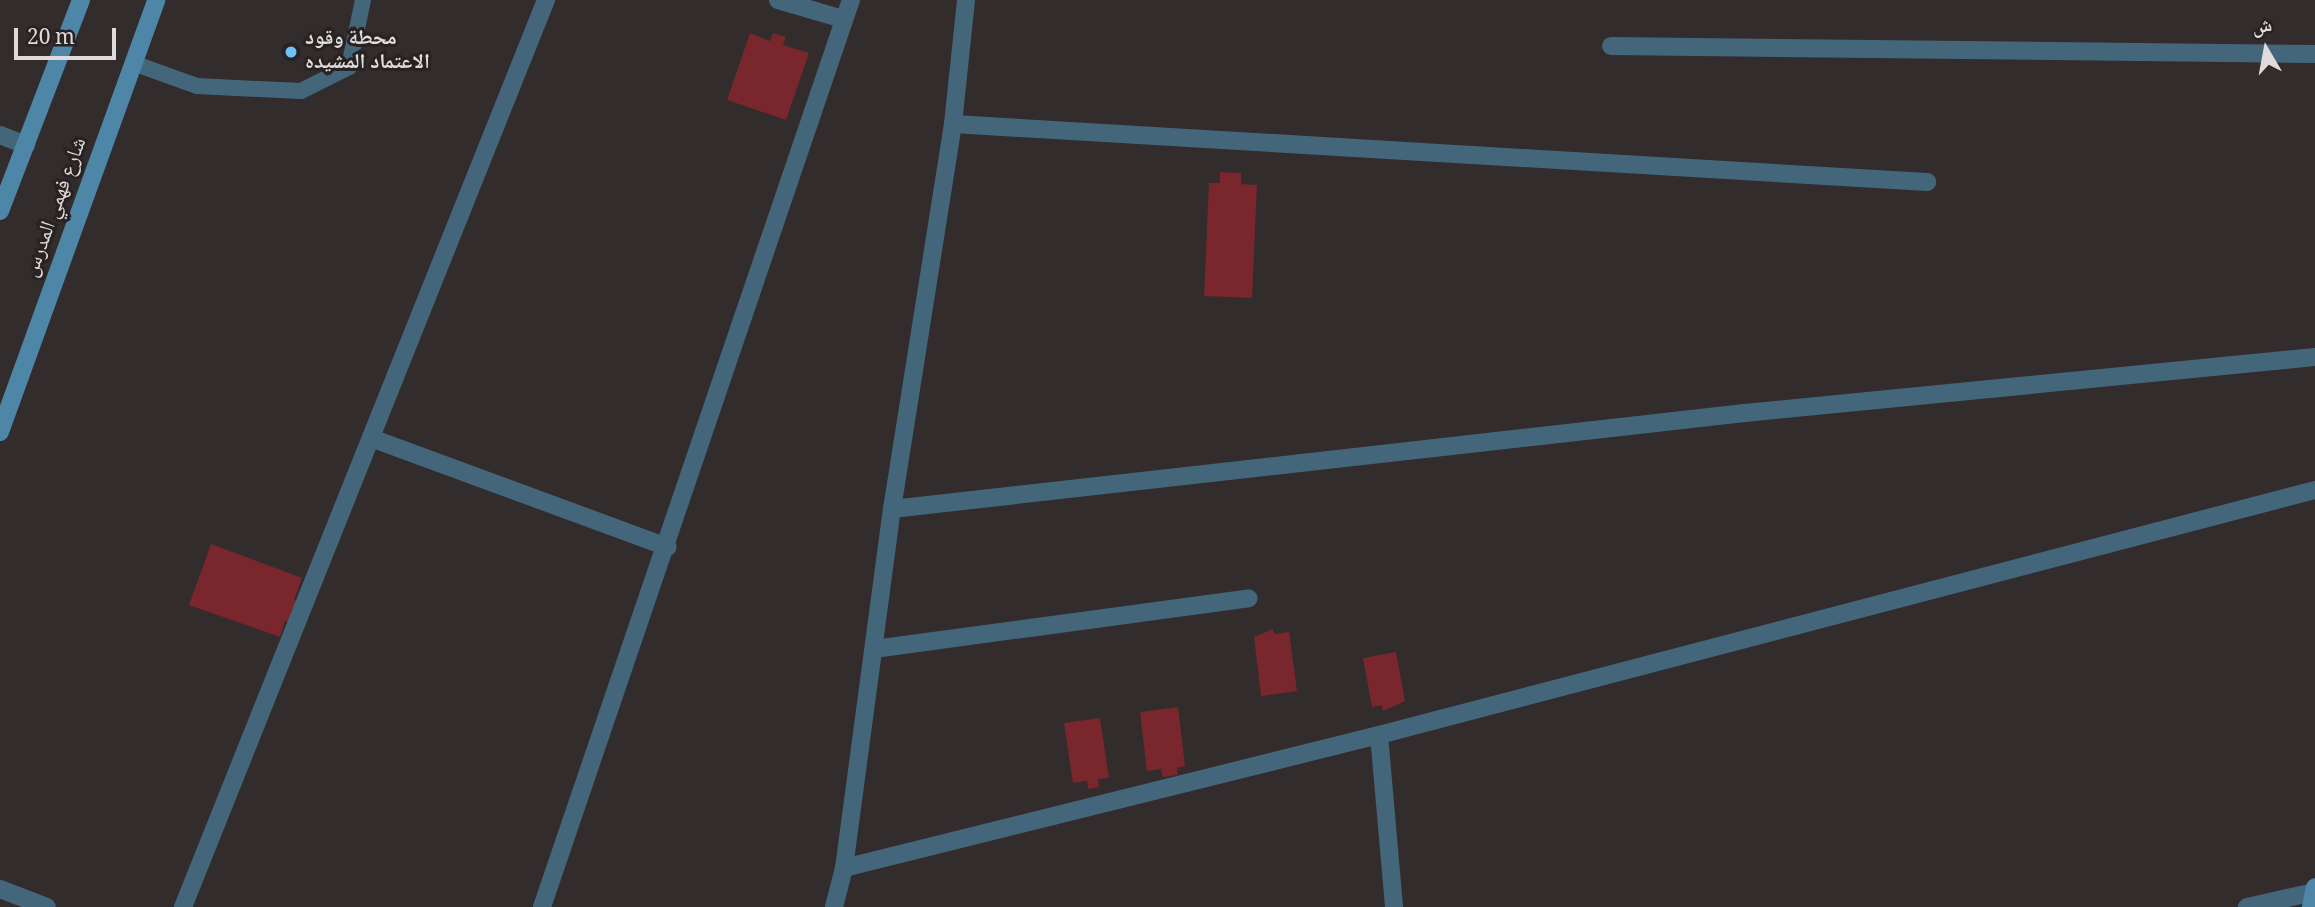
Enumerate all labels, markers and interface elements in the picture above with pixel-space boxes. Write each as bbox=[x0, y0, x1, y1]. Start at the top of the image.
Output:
text: ش bbox=[2250, 11, 2275, 46]
scale bar bbox=[18, 14, 119, 58]
north arrow bbox=[2231, 14, 2301, 84]
text: 20 m bbox=[27, 22, 75, 57]
place label: محطة وقود الاعتماد المشيده bbox=[305, 27, 430, 77]
marker: محطة وقود الاعتماد المشيده bbox=[283, 44, 299, 60]
street label: شارع فهمي المدرس bbox=[20, 135, 94, 281]

